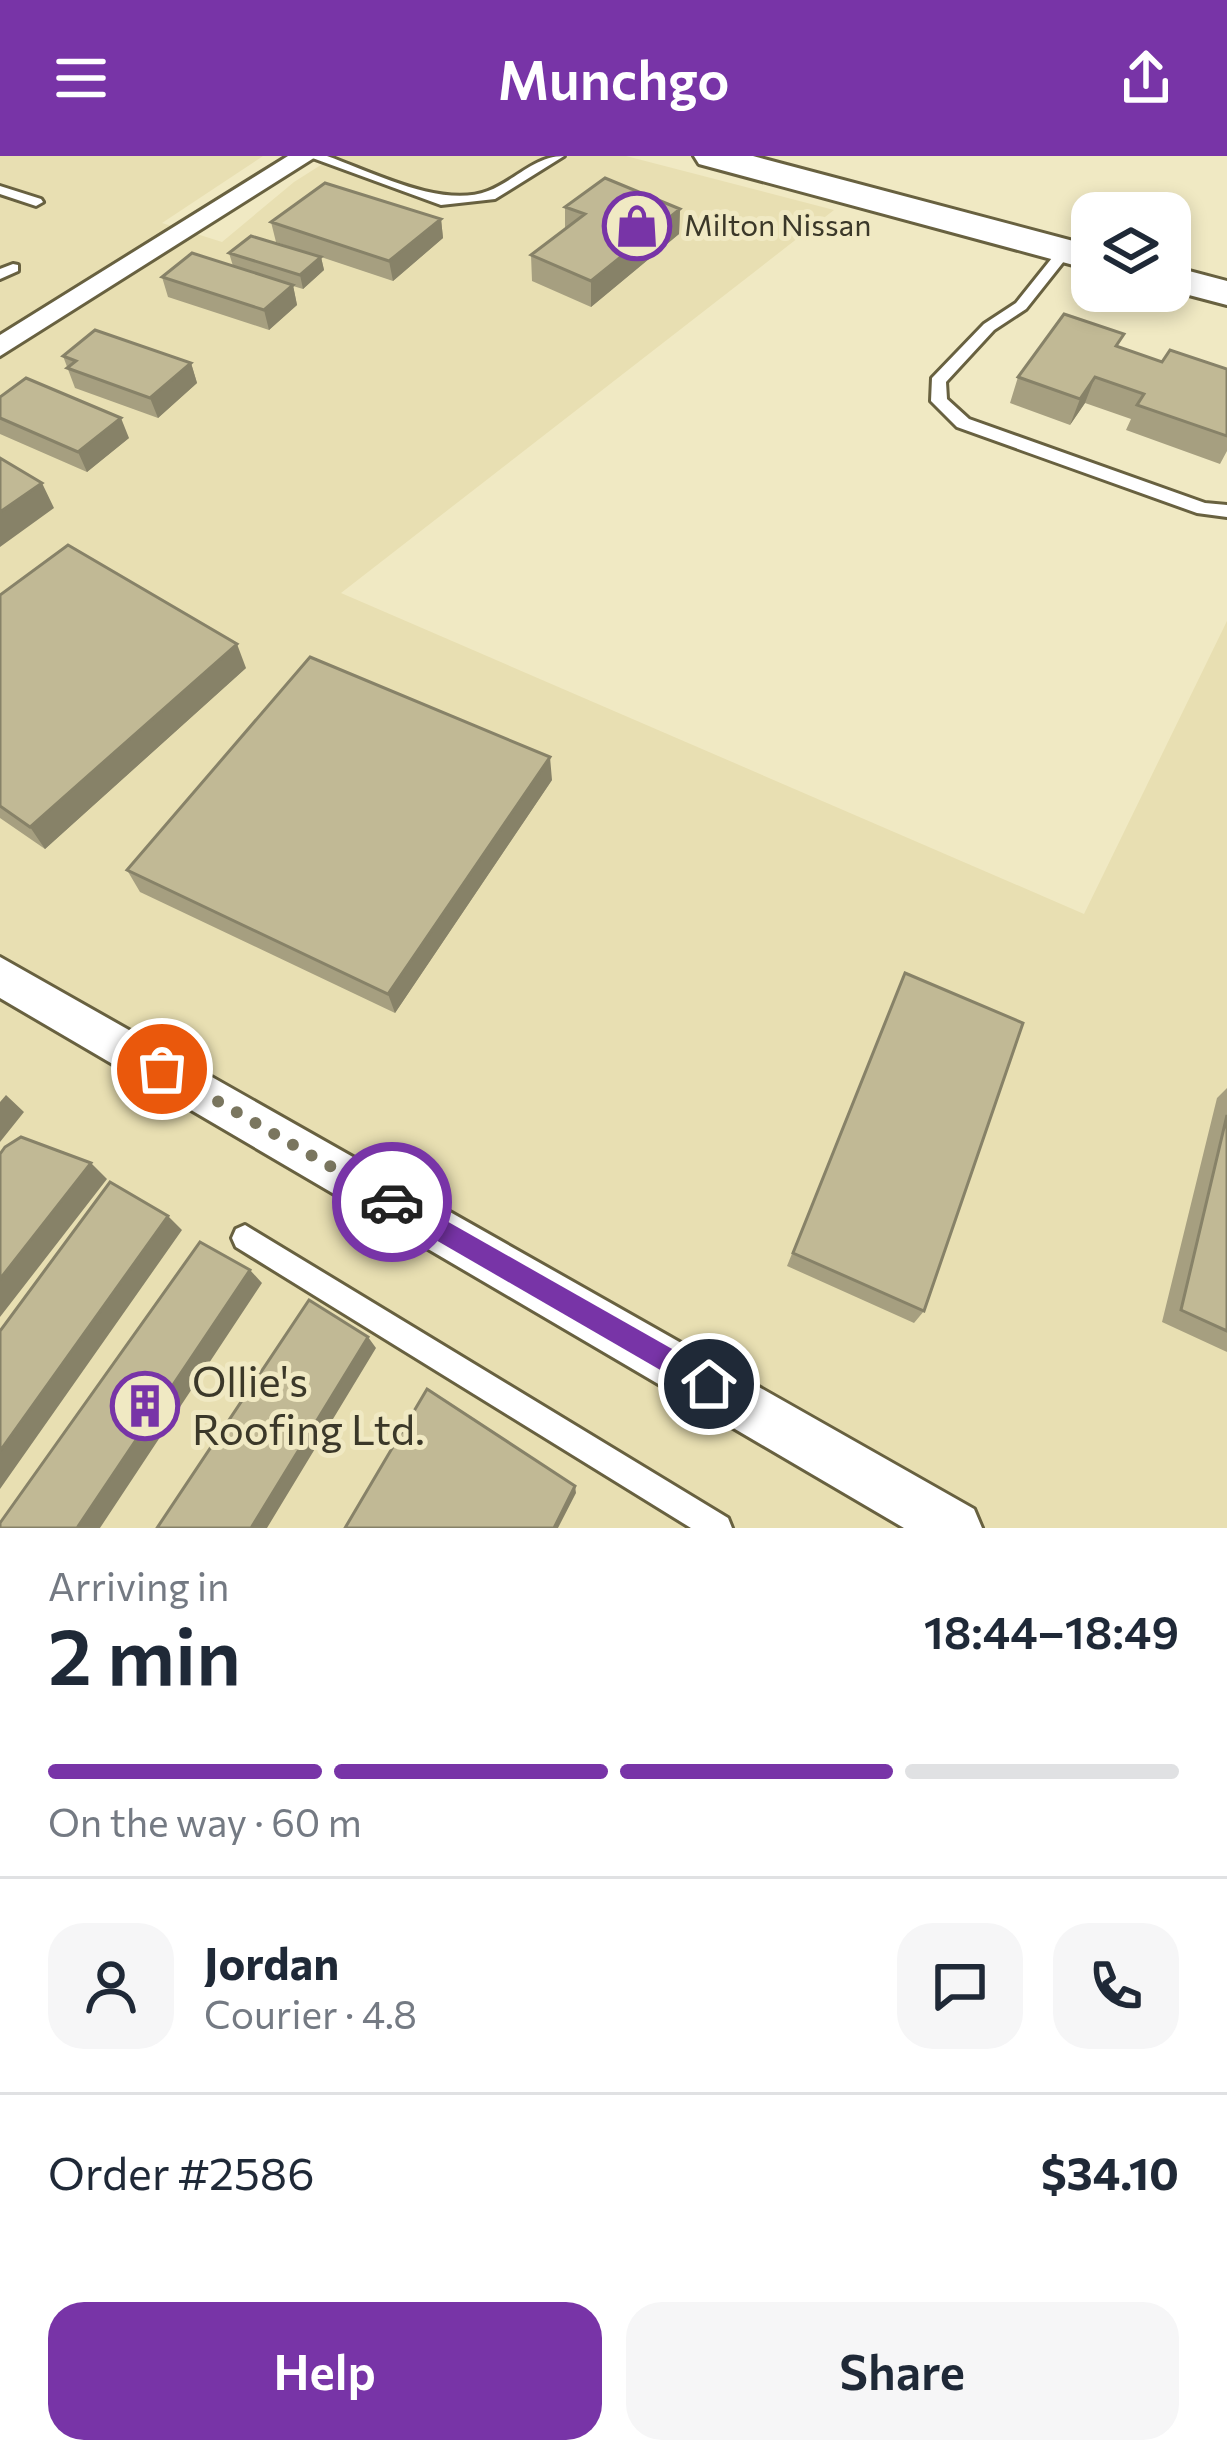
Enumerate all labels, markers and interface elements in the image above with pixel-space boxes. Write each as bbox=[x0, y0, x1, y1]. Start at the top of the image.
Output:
icon: menu bbox=[48, 45, 114, 111]
text: Munchgo bbox=[497, 45, 730, 111]
icon: share bbox=[1113, 45, 1179, 111]
shop icon: Milton Nissan bbox=[602, 191, 672, 261]
map controls bbox=[1071, 192, 1191, 312]
button: layers bbox=[1071, 192, 1191, 312]
place label: Milton Nissan bbox=[684, 205, 871, 242]
pin bbox=[111, 1018, 213, 1120]
icon: bag bbox=[129, 1036, 195, 1102]
courier bbox=[332, 1142, 452, 1262]
icon: car bbox=[359, 1169, 425, 1235]
pin bbox=[658, 1333, 760, 1435]
icon: home bbox=[676, 1351, 742, 1417]
place label: Ollie's Roofing Ltd. bbox=[192, 1354, 425, 1454]
building icon: Ollie's Roofing Ltd. bbox=[110, 1371, 180, 1441]
text: Arriving in bbox=[48, 1561, 229, 1609]
text: 18:44–18:49 bbox=[924, 1603, 1179, 1658]
text: 2 min bbox=[48, 1606, 241, 1701]
text: On the way · 60 m bbox=[48, 1797, 362, 1845]
button: person bbox=[48, 1923, 174, 2049]
button: chat bbox=[897, 1923, 1023, 2049]
button: phone bbox=[1053, 1923, 1179, 2049]
text: Jordan bbox=[204, 1934, 339, 1989]
text: Courier · 4.8 bbox=[204, 1989, 417, 2037]
text: Order #2586 bbox=[48, 2144, 314, 2199]
text: $34.10 bbox=[1041, 2144, 1179, 2199]
button: Help bbox=[48, 2302, 602, 2440]
button: Share bbox=[626, 2302, 1179, 2440]

